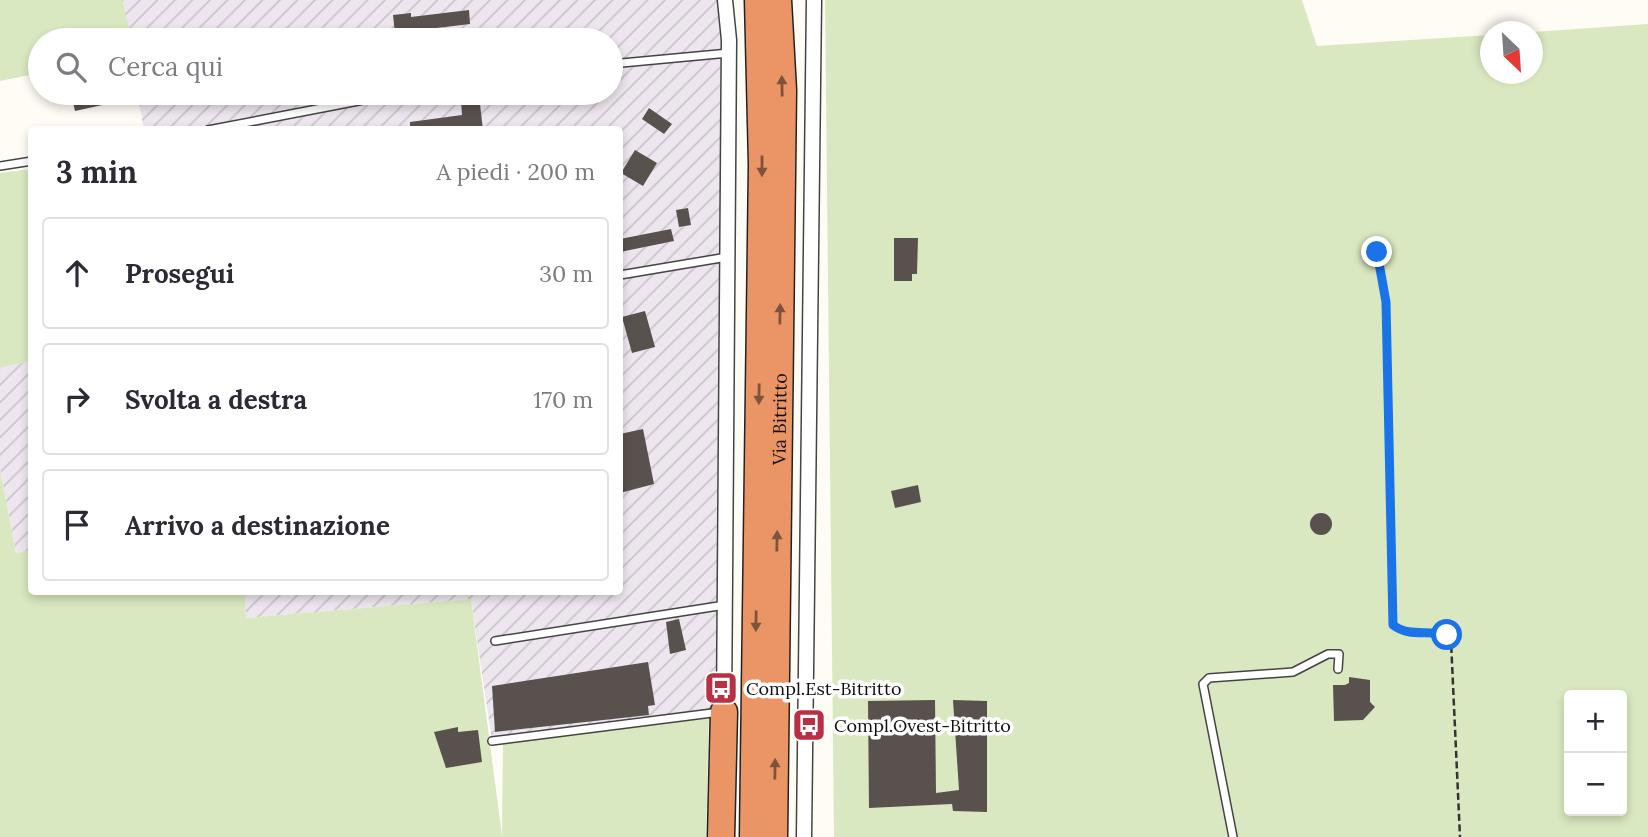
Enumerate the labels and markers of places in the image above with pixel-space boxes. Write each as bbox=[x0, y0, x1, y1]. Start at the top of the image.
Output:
bus stop icon: Compl.Est-Bitritto bbox=[702, 669, 740, 707]
place label: Compl.Est-Bitritto bbox=[746, 677, 901, 700]
bus stop icon: Compl.Ovest-Bitritto bbox=[790, 706, 828, 744]
place label: Compl.Ovest-Bitritto bbox=[834, 714, 1011, 737]

